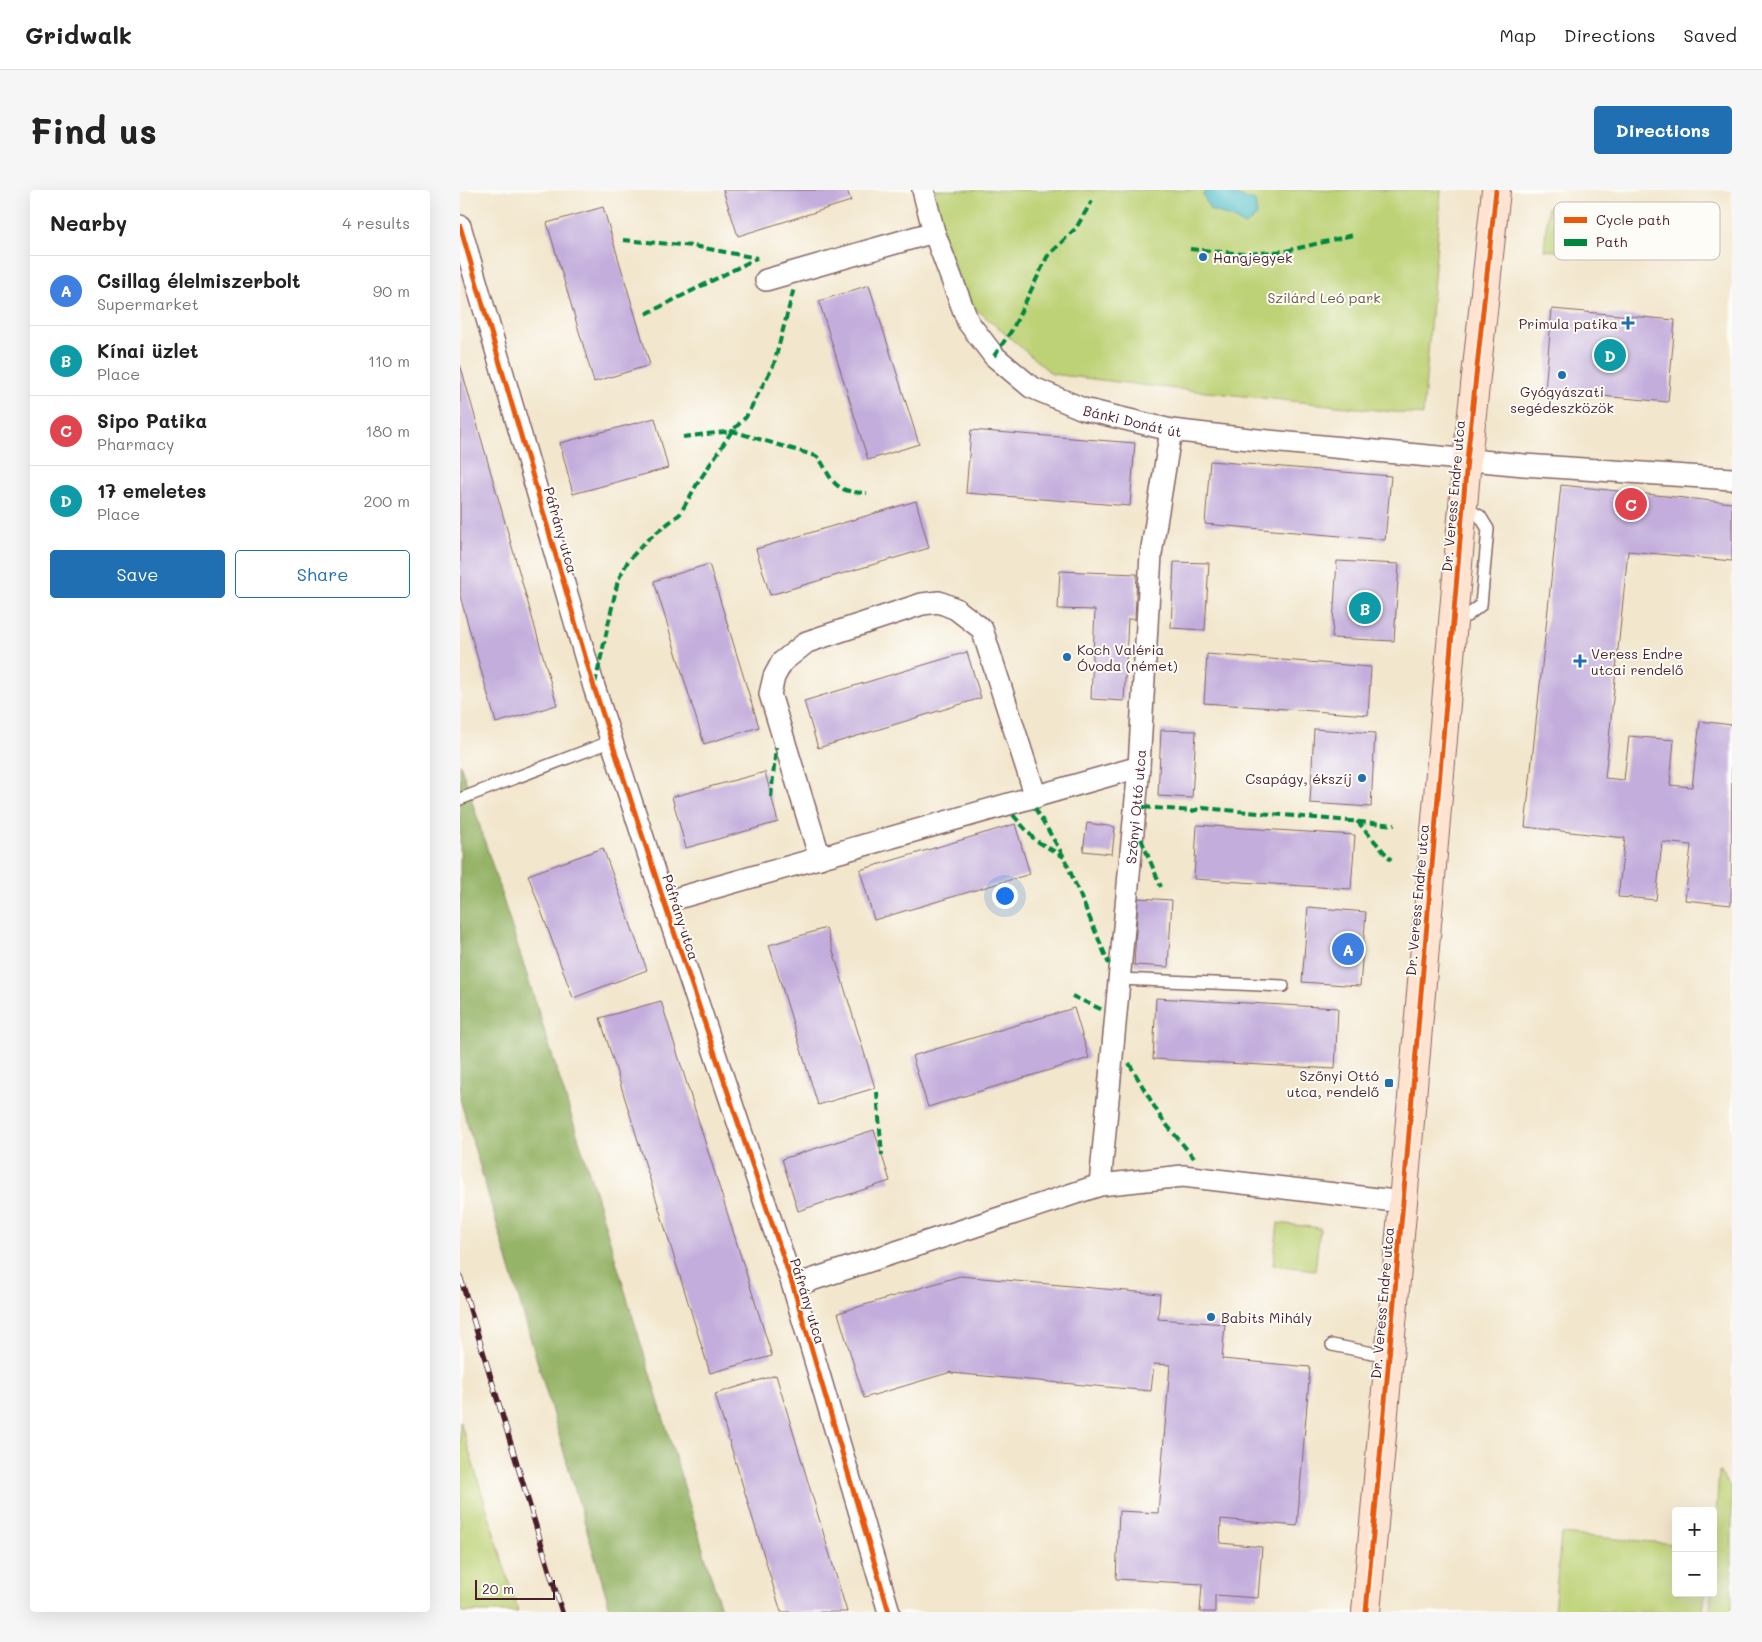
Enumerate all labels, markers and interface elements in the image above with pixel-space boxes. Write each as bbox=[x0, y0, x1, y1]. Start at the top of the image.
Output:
text: Gridwalk bbox=[25, 19, 132, 50]
text: Map bbox=[1499, 23, 1536, 47]
text: Directions bbox=[1564, 23, 1656, 47]
text: Saved bbox=[1684, 23, 1737, 47]
button: Directions bbox=[1594, 106, 1732, 154]
text: Find us bbox=[30, 107, 157, 153]
legend bbox=[1554, 202, 1720, 260]
text: Nearby bbox=[50, 209, 127, 236]
text: Cycle path bbox=[1596, 210, 1670, 229]
text: 4 results bbox=[342, 212, 410, 233]
text: Path bbox=[1596, 232, 1627, 251]
place label: Hangjegyek bbox=[1213, 248, 1292, 267]
marker: Hangjegyek bbox=[1197, 251, 1209, 263]
text: Csillag élelmiszerbolt bbox=[97, 268, 300, 293]
text: A bbox=[60, 280, 72, 301]
text: 90 m bbox=[373, 280, 410, 301]
park label: Szilárd Leó park bbox=[1267, 288, 1381, 307]
text: Supermarket bbox=[97, 293, 199, 314]
place label: Primula patika bbox=[1519, 314, 1618, 333]
marker: Primula patika bbox=[1622, 317, 1634, 329]
pin: D bbox=[1594, 336, 1626, 374]
text: Kínai üzlet bbox=[97, 338, 199, 363]
text: B bbox=[61, 350, 71, 371]
text: 110 m bbox=[368, 350, 410, 371]
text: Place bbox=[97, 363, 140, 384]
marker: Gyógyászati segédeszközök bbox=[1556, 369, 1568, 381]
place label: Gyógyászati segédeszközök bbox=[1510, 382, 1614, 417]
street label: Bánki Donát út bbox=[1081, 400, 1183, 441]
text: Sipo Patika bbox=[97, 408, 207, 433]
street label: Dr. Veress Endre utca bbox=[1437, 419, 1469, 573]
text: C bbox=[60, 420, 72, 441]
text: 180 m bbox=[365, 420, 410, 441]
text: Pharmacy bbox=[97, 433, 174, 454]
text: 17 emeletes bbox=[97, 478, 206, 503]
street label: Páfrány utca bbox=[540, 485, 582, 575]
pin: C bbox=[1615, 485, 1647, 523]
text: D bbox=[60, 490, 72, 511]
text: 200 m bbox=[363, 490, 410, 511]
text: Place bbox=[97, 503, 140, 524]
button: Save bbox=[50, 550, 225, 598]
button: Share bbox=[235, 550, 410, 598]
pin: B bbox=[1349, 589, 1381, 627]
place label: Koch Valéria Óvoda (német) bbox=[1077, 640, 1178, 675]
place label: Veress Endre utcai rendelő bbox=[1591, 644, 1683, 679]
marker: Koch Valéria Óvoda (német) bbox=[1061, 651, 1073, 663]
marker: Veress Endre utcai rendelő bbox=[1573, 654, 1587, 668]
street label: Szőnyi Ottó utca bbox=[1121, 749, 1149, 865]
place label: Csapágy, ékszíj bbox=[1245, 769, 1352, 788]
marker: Csapágy, ékszíj bbox=[1356, 772, 1368, 784]
street label: Dr. Veress Endre utca bbox=[1401, 823, 1433, 977]
street label: Páfrány utca bbox=[658, 872, 704, 962]
your location bbox=[992, 883, 1018, 909]
pin: A bbox=[1332, 930, 1364, 968]
place label: Szőnyi Ottó utca, rendelő bbox=[1287, 1066, 1379, 1101]
marker: Szőnyi Ottó utca, rendelő bbox=[1383, 1077, 1395, 1089]
street label: Dr. Veress Endre utca bbox=[1366, 1226, 1398, 1380]
street label: Páfrány utca bbox=[786, 1256, 830, 1346]
place label: Babits Mihály bbox=[1221, 1308, 1312, 1327]
marker: Babits Mihály bbox=[1205, 1311, 1217, 1323]
map controls bbox=[1672, 1507, 1717, 1597]
button: + bbox=[1672, 1507, 1717, 1552]
button: − bbox=[1672, 1552, 1717, 1597]
scale bar bbox=[475, 1577, 555, 1600]
text: 20 m bbox=[482, 1579, 514, 1598]

